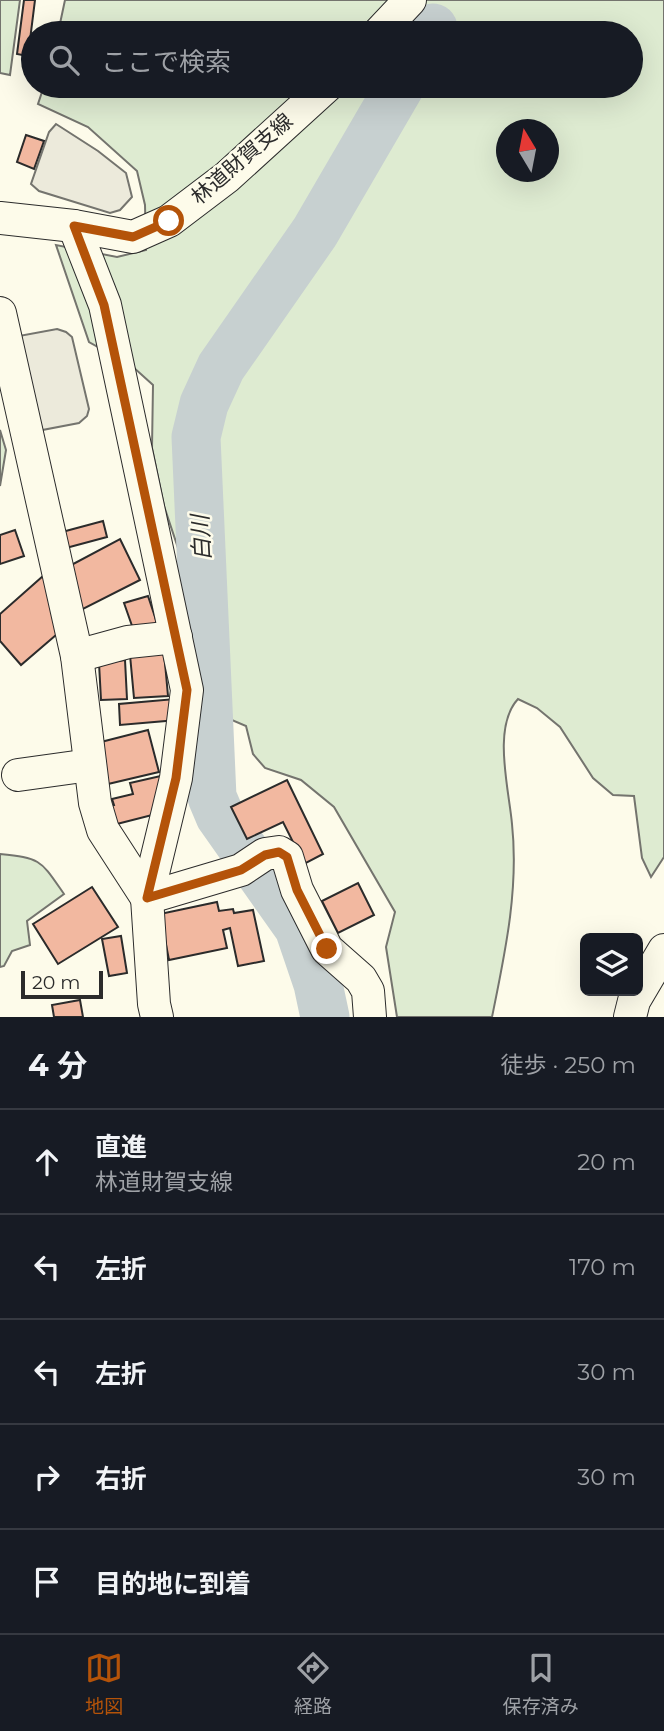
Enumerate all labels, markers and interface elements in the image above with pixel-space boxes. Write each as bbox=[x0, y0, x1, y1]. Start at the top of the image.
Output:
search box bbox=[21, 21, 643, 98]
icon: search bbox=[45, 41, 83, 79]
text: ここで検索 bbox=[101, 46, 231, 78]
street label: 林道財賀支線 bbox=[186, 108, 297, 209]
north arrow bbox=[496, 119, 559, 182]
route start bbox=[153, 205, 184, 236]
water label: 白川 bbox=[186, 511, 216, 562]
route end bbox=[311, 933, 342, 964]
map controls bbox=[580, 933, 643, 996]
button: layers bbox=[580, 933, 643, 996]
scale bar bbox=[21, 968, 103, 1000]
text: 20 m bbox=[32, 971, 80, 994]
text: 4 分 bbox=[28, 1047, 87, 1084]
text: 徒歩 · 250 m bbox=[500, 1051, 636, 1079]
text: 直進 bbox=[95, 1131, 147, 1163]
icon: ahead bbox=[28, 1143, 66, 1181]
text: 20 m bbox=[577, 1148, 636, 1176]
text: 林道財賀支線 bbox=[95, 1168, 233, 1196]
icon: left bbox=[28, 1248, 66, 1286]
text: 左折 bbox=[95, 1253, 147, 1285]
text: 170 m bbox=[569, 1253, 636, 1281]
icon: left bbox=[28, 1353, 66, 1391]
text: 左折 bbox=[95, 1358, 147, 1390]
text: 30 m bbox=[577, 1358, 636, 1386]
icon: right bbox=[28, 1458, 66, 1496]
text: 右折 bbox=[95, 1463, 147, 1495]
text: 30 m bbox=[577, 1463, 636, 1491]
icon: arrive bbox=[28, 1563, 66, 1601]
text: 目的地に到着 bbox=[95, 1568, 251, 1600]
tab: 地図 bbox=[85, 1649, 123, 1718]
tab: 経路 bbox=[294, 1649, 332, 1718]
tab: 保存済み bbox=[503, 1649, 579, 1718]

